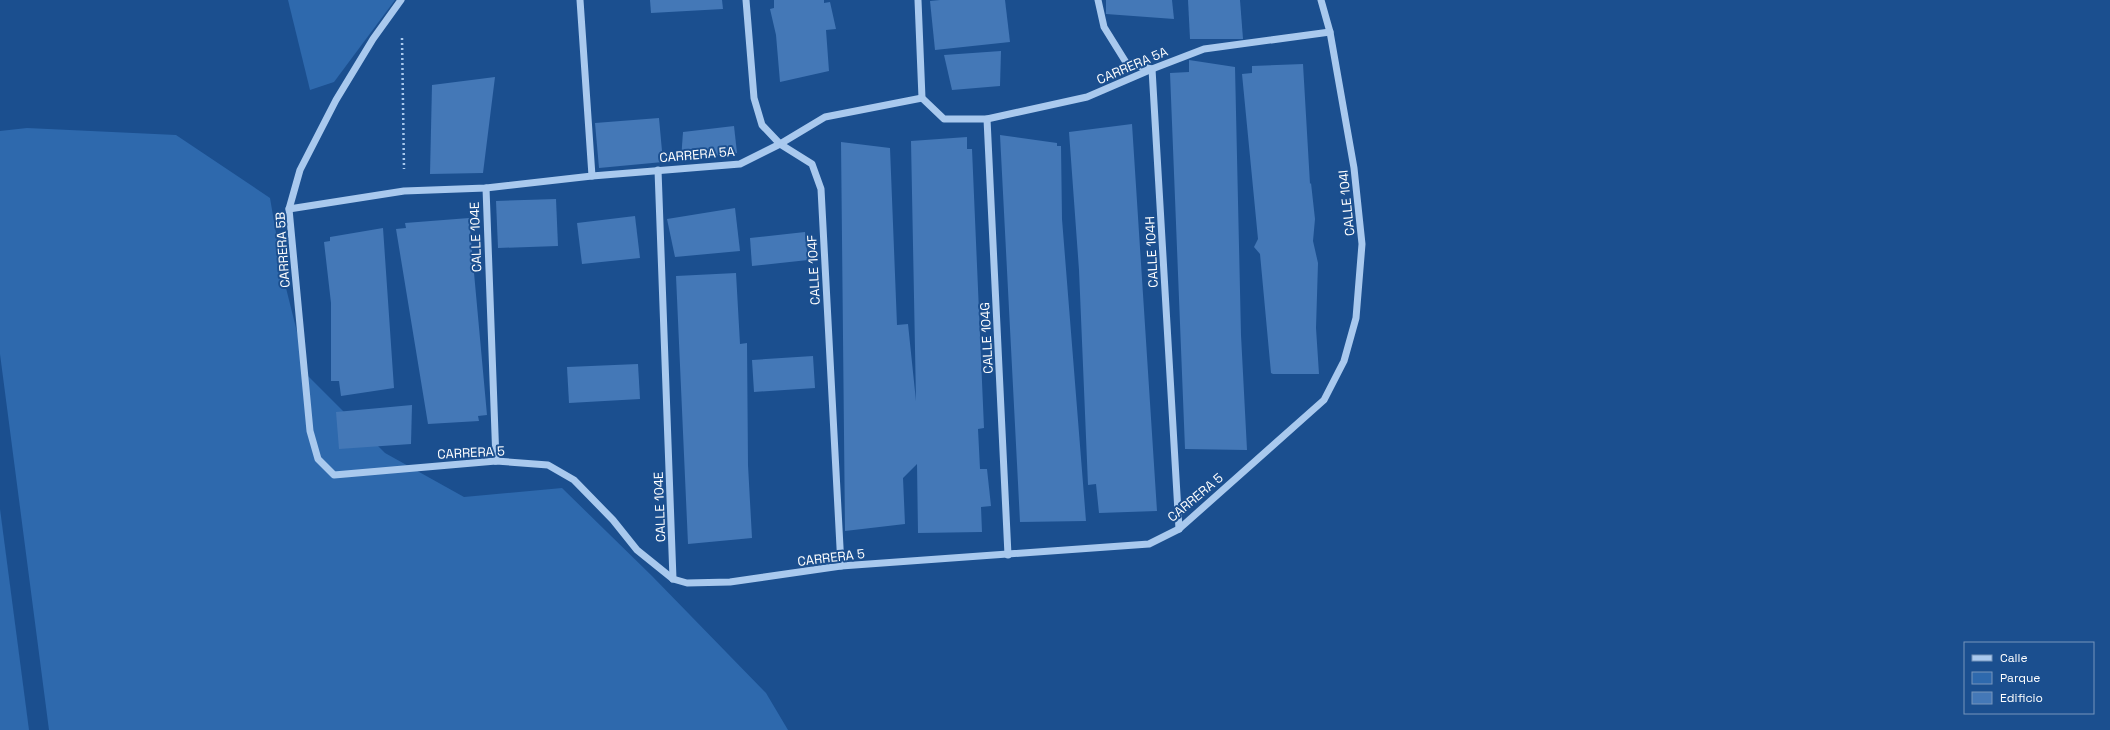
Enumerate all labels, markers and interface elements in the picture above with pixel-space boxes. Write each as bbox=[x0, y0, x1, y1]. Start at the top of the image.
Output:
street label: CARRERA 5A bbox=[1094, 43, 1170, 88]
street label: CARRERA 5A bbox=[659, 143, 735, 166]
street label: CALLE 104I bbox=[1335, 169, 1358, 237]
street label: CALLE 104E bbox=[466, 201, 485, 273]
street label: CARRERA 5B bbox=[271, 211, 294, 289]
street label: CALLE 104H bbox=[1141, 216, 1162, 288]
street label: CALLE 104F bbox=[803, 234, 824, 305]
street label: CALLE 104G bbox=[976, 302, 997, 374]
street label: CARRERA 5 bbox=[437, 442, 505, 463]
street label: CARRERA 5 bbox=[1164, 469, 1227, 526]
street label: CALLE 104E bbox=[650, 471, 669, 543]
street label: CARRERA 5 bbox=[797, 545, 866, 570]
legend bbox=[1964, 642, 2094, 714]
text: Calle bbox=[2000, 650, 2028, 666]
text: Parque bbox=[2000, 670, 2040, 686]
text: Edificio bbox=[2000, 690, 2043, 706]

